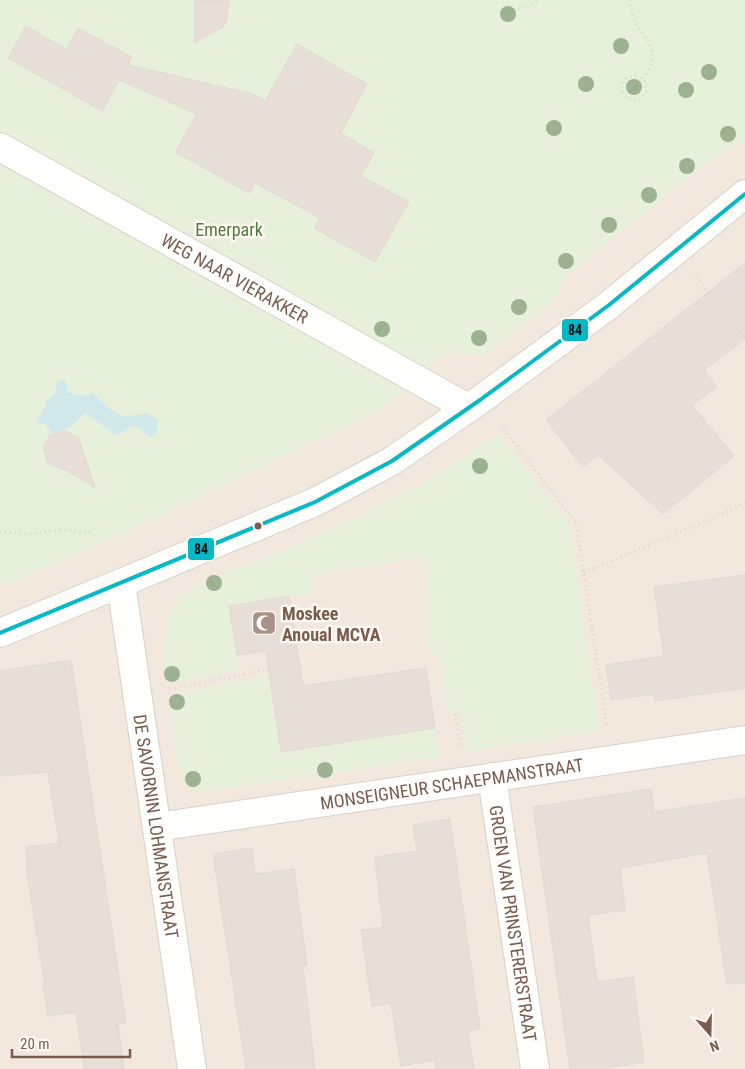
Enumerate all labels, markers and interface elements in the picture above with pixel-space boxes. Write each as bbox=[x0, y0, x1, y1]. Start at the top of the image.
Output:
park label: Emerpark bbox=[195, 219, 263, 240]
street label: WEG NAAR VIERAKKER bbox=[158, 229, 312, 328]
line badge: 84 bbox=[561, 318, 589, 342]
text: 84 bbox=[568, 322, 582, 338]
unlabelled marker bbox=[253, 521, 263, 531]
line badge: 84 bbox=[187, 537, 215, 561]
text: 84 bbox=[194, 541, 208, 557]
place label: Moskee Anoual MCVA bbox=[282, 603, 381, 645]
mosque icon: Moskee Anoual MCVA bbox=[251, 610, 277, 636]
street label: DE SAVORNIN LOHMANSTRAAT bbox=[130, 713, 183, 940]
street label: MONSEIGNEUR SCHAEPMANSTRAAT bbox=[319, 754, 585, 813]
street label: GROEN VAN PRINSTERERSTRAAT bbox=[486, 804, 541, 1043]
north arrow bbox=[685, 1009, 735, 1059]
scale bar bbox=[12, 1026, 130, 1058]
text: 20 m bbox=[20, 1035, 50, 1053]
text: N bbox=[708, 1037, 721, 1055]

